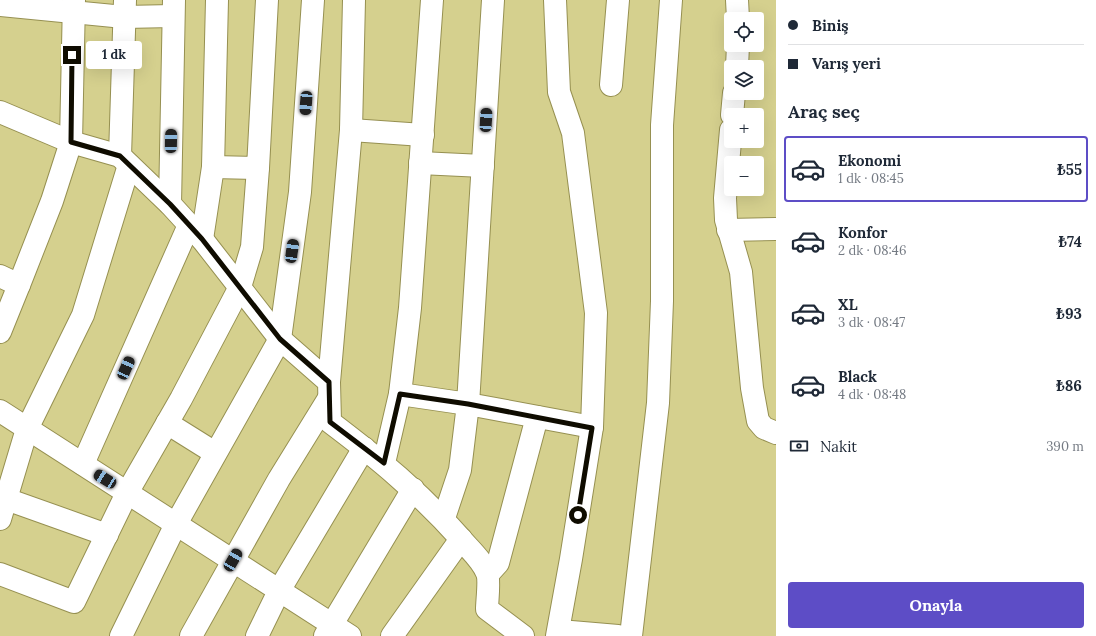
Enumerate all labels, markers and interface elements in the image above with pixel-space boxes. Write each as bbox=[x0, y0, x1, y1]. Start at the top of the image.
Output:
map controls bbox=[724, 12, 764, 196]
button: locate bbox=[724, 12, 764, 52]
text: Biniş bbox=[812, 16, 849, 35]
callout: 1 dk bbox=[86, 41, 142, 69]
route end bbox=[63, 46, 81, 64]
text: 1 dk bbox=[102, 46, 126, 63]
text: Varış yeri bbox=[812, 54, 881, 73]
button: layers bbox=[724, 60, 764, 100]
car bbox=[299, 91, 313, 115]
text: Araç seç bbox=[788, 100, 860, 123]
car bbox=[479, 108, 493, 132]
button: + bbox=[724, 108, 764, 148]
car bbox=[165, 129, 177, 153]
icon: car bbox=[790, 151, 826, 187]
text: Ekonomi bbox=[838, 151, 901, 170]
button: − bbox=[724, 156, 764, 196]
text: ₺55 bbox=[1057, 160, 1082, 179]
text: 1 dk · 08:45 bbox=[838, 170, 904, 187]
icon: car bbox=[790, 223, 826, 259]
text: Konfor bbox=[838, 223, 887, 242]
text: ₺74 bbox=[1058, 232, 1082, 251]
car bbox=[284, 238, 300, 264]
text: 2 dk · 08:46 bbox=[838, 242, 906, 259]
icon: car bbox=[790, 295, 826, 331]
text: XL bbox=[838, 295, 858, 314]
text: ₺93 bbox=[1056, 304, 1082, 323]
text: 3 dk · 08:47 bbox=[838, 314, 905, 331]
car bbox=[116, 355, 136, 381]
icon: car bbox=[790, 367, 826, 403]
text: Black bbox=[838, 367, 877, 386]
text: ₺86 bbox=[1056, 376, 1082, 395]
text: 4 dk · 08:48 bbox=[838, 386, 906, 403]
icon: cash bbox=[788, 435, 810, 457]
text: Nakit bbox=[820, 437, 857, 456]
text: 390 m bbox=[1046, 438, 1084, 455]
car bbox=[92, 468, 118, 490]
route start bbox=[569, 506, 587, 524]
car bbox=[222, 547, 244, 573]
button: Onayla bbox=[788, 582, 1084, 628]

